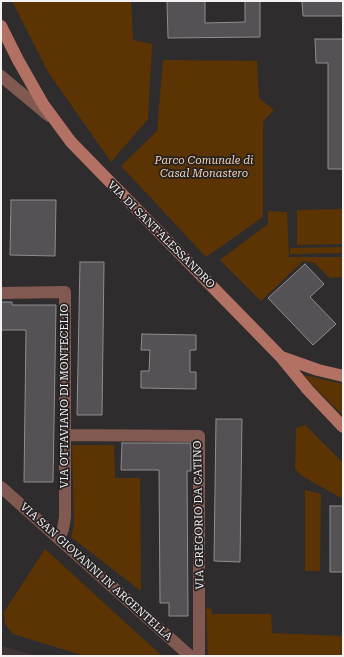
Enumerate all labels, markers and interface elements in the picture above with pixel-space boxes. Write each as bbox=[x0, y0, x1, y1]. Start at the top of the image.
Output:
park label: Parco Comunale di Casal Monastero bbox=[154, 154, 254, 180]
street label: VIA DI SANT'ALESSANDRO bbox=[105, 179, 217, 291]
street label: VIA OTTAVIANO DI MONTECELIO bbox=[58, 304, 72, 488]
street label: VIA GREGORIO DA CATINO bbox=[191, 440, 207, 590]
street label: VIA SAN GIOVANNI IN ARGENTELLA bbox=[17, 500, 175, 644]

